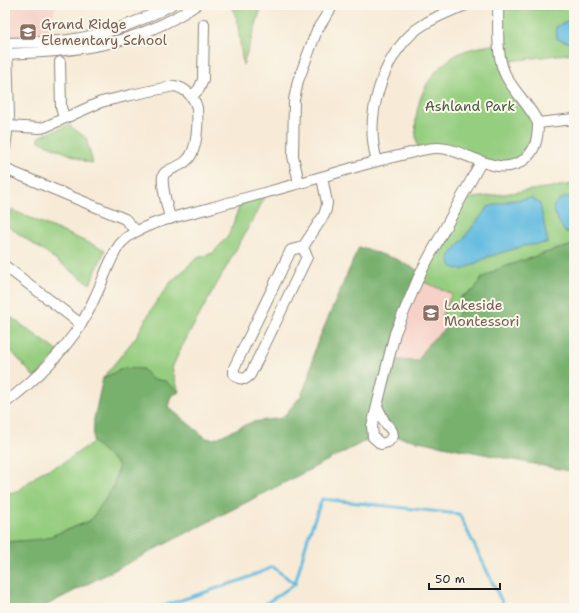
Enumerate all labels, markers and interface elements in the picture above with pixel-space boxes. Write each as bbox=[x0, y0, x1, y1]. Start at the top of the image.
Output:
place label: Grand Ridge Elementary School bbox=[41, 15, 168, 49]
school or university icon: Grand Ridge Elementary School bbox=[18, 22, 38, 42]
park label: Ashland Park bbox=[425, 97, 515, 115]
place label: Lakeside Montessori bbox=[444, 296, 519, 330]
school or university icon: Lakeside Montessori bbox=[421, 303, 441, 323]
scale bar bbox=[429, 565, 500, 591]
text: 50 m bbox=[435, 571, 465, 587]

